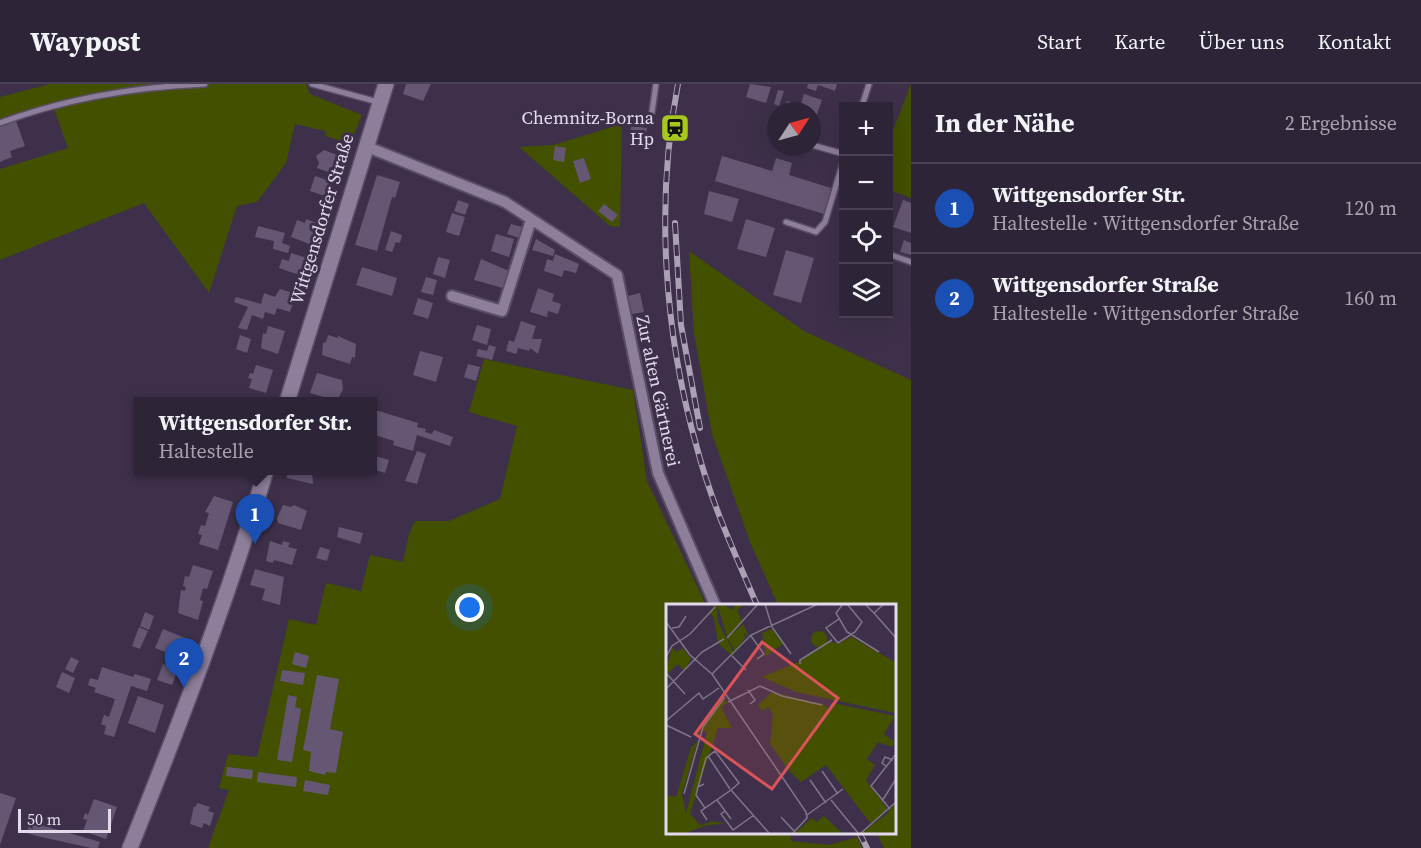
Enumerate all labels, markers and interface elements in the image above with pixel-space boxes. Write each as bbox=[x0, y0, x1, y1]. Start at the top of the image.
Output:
text: Waypost bbox=[30, 22, 140, 60]
text: Start bbox=[1037, 27, 1081, 56]
text: Karte bbox=[1114, 27, 1165, 56]
text: Über uns bbox=[1198, 27, 1284, 56]
text: Kontakt bbox=[1317, 27, 1391, 56]
north arrow bbox=[767, 102, 821, 156]
map controls bbox=[839, 102, 893, 318]
button: + bbox=[839, 102, 893, 156]
place label: Chemnitz-Borna Hp bbox=[522, 105, 655, 151]
text: In der Nähe bbox=[935, 105, 1075, 141]
text: 2 Ergebnisse bbox=[1285, 109, 1397, 137]
station icon: Chemnitz-Borna Hp bbox=[659, 112, 691, 144]
street label: Wittgensdorfer Straße bbox=[284, 130, 359, 307]
button: − bbox=[839, 156, 893, 210]
text: Wittgensdorfer Str. bbox=[992, 179, 1186, 209]
text: 1 bbox=[949, 194, 960, 222]
text: 120 m bbox=[1344, 194, 1397, 222]
text: Haltestelle · Wittgensdorfer Straße bbox=[992, 209, 1299, 237]
button: locate bbox=[839, 210, 893, 264]
button: layers bbox=[839, 264, 893, 318]
text: Wittgensdorfer Straße bbox=[992, 269, 1219, 299]
text: 2 bbox=[949, 284, 960, 312]
text: 160 m bbox=[1344, 284, 1397, 312]
text: Haltestelle · Wittgensdorfer Straße bbox=[992, 299, 1299, 327]
street label: Zur alten Gärtnerei bbox=[630, 313, 687, 469]
popup bbox=[134, 397, 377, 475]
text: Wittgensdorfer Str. bbox=[159, 407, 352, 437]
text: Haltestelle bbox=[159, 437, 254, 465]
pin: 1 bbox=[236, 494, 274, 544]
your location bbox=[455, 593, 484, 622]
inset map bbox=[666, 604, 896, 833]
pin: 2 bbox=[164, 638, 204, 688]
scale bar bbox=[18, 806, 111, 834]
text: 50 m bbox=[27, 808, 61, 830]

